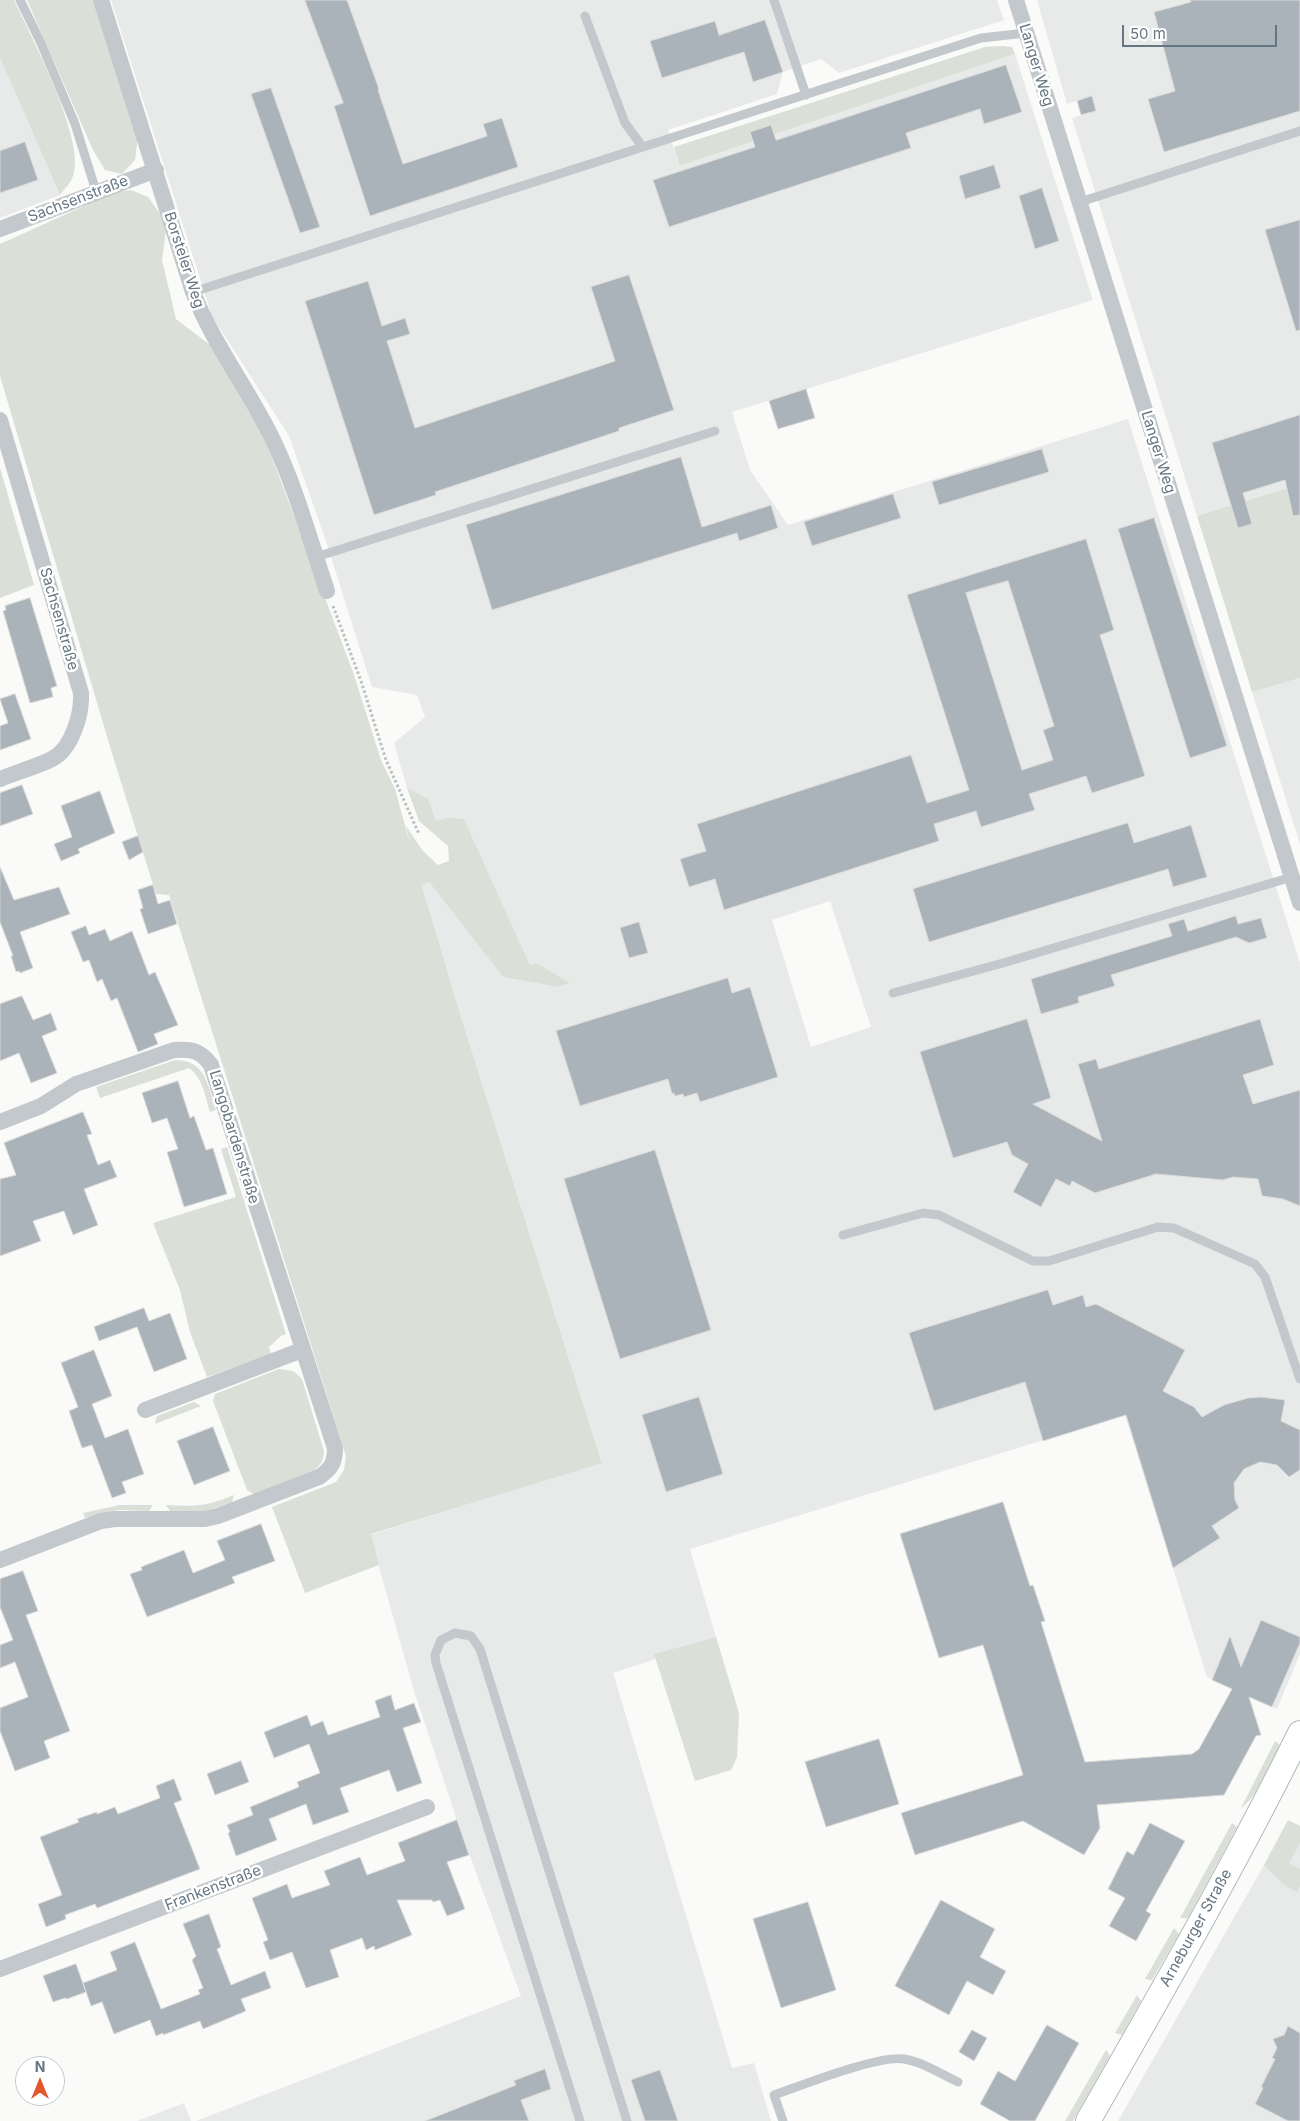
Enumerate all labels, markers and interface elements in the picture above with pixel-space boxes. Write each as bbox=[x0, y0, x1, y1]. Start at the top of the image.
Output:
scale bar bbox=[1125, 15, 1280, 47]
street label: Langer Weg bbox=[1015, 21, 1057, 109]
text: 50 m bbox=[1130, 24, 1166, 43]
street label: Sachsenstraße bbox=[25, 172, 131, 226]
street label: Borsteler Weg bbox=[160, 210, 208, 310]
street label: Langer Weg bbox=[1137, 408, 1179, 496]
street label: Sachsenstraße bbox=[36, 566, 82, 672]
street label: Langobardenstraße bbox=[205, 1068, 263, 1206]
street label: Frankenstraße bbox=[162, 1861, 264, 1915]
street label: Arneburger Straße bbox=[1156, 1866, 1236, 1990]
north arrow bbox=[15, 2056, 65, 2106]
text: N bbox=[35, 2058, 45, 2075]

